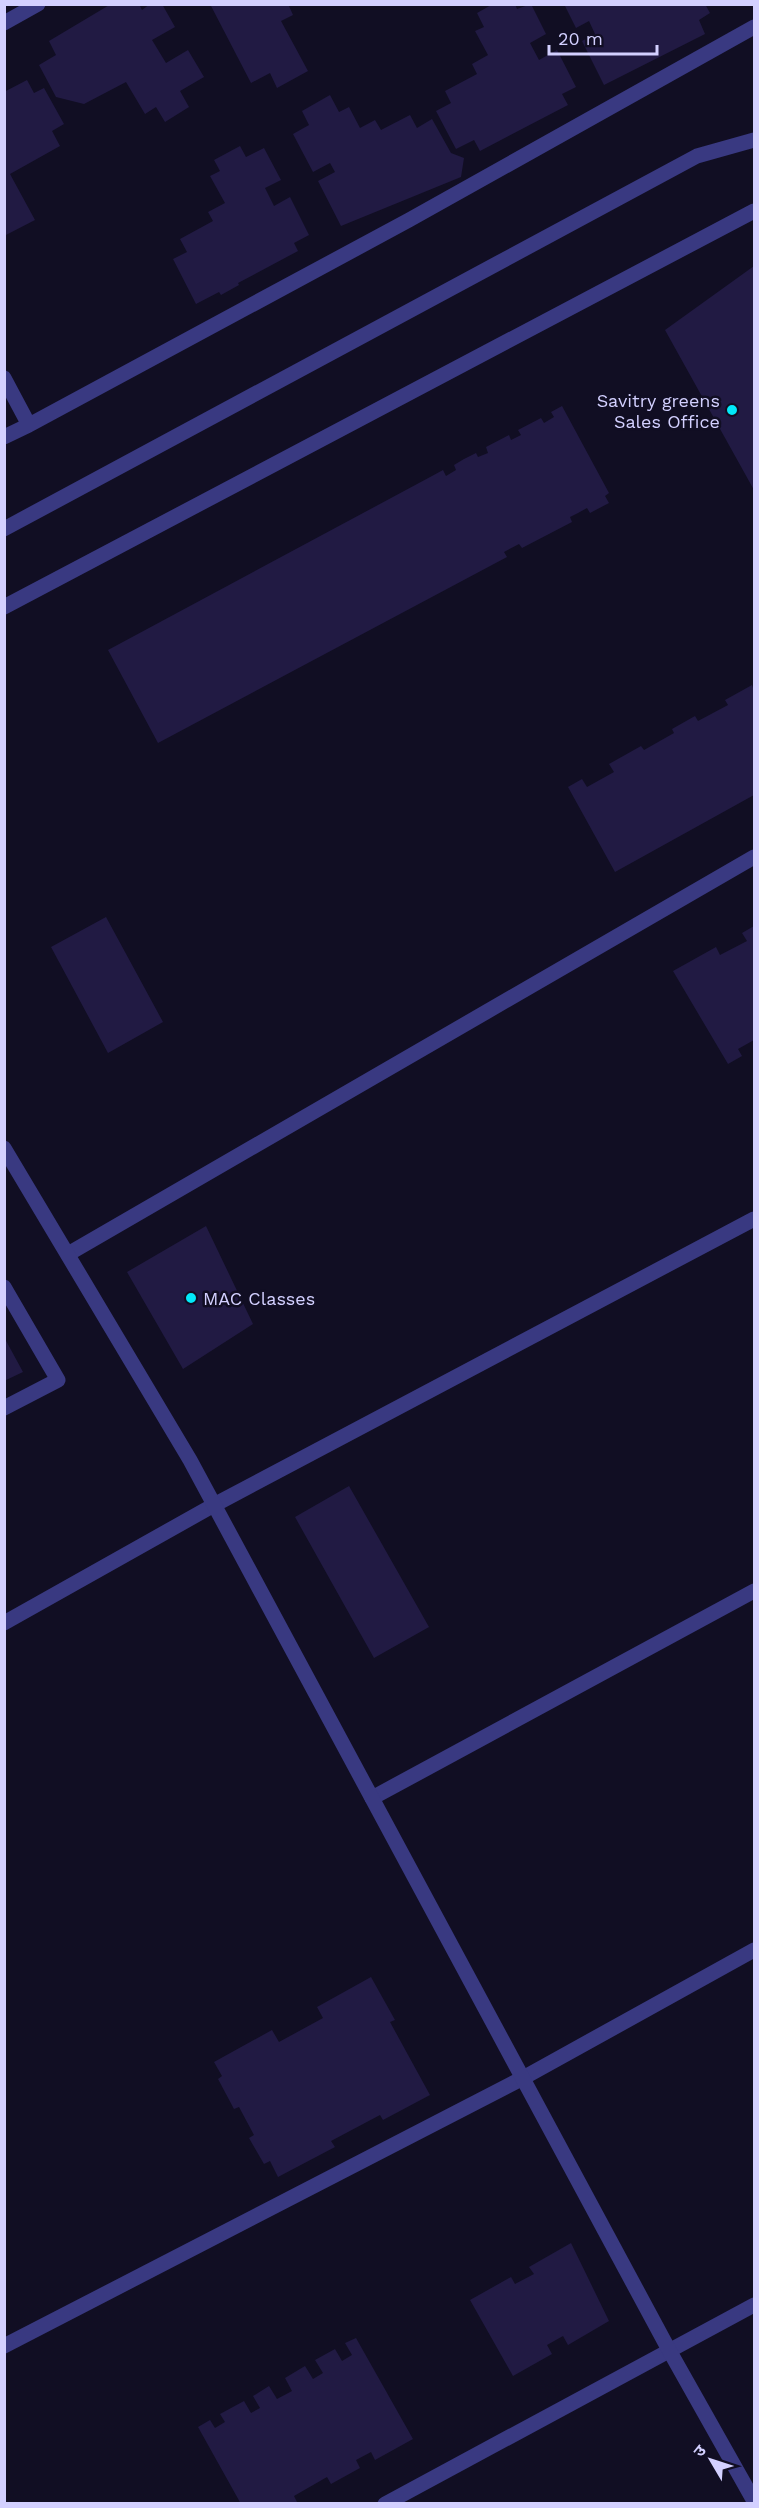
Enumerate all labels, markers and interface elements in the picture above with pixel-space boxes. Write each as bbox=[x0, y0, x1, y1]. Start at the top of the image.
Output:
scale bar bbox=[549, 18, 657, 56]
text: 20 m bbox=[558, 28, 603, 49]
place label: Savitry greens Sales Office bbox=[597, 390, 720, 432]
marker: Savitry greens Sales Office bbox=[725, 403, 739, 417]
place label: MAC Classes bbox=[203, 1288, 315, 1309]
marker: MAC Classes bbox=[184, 1291, 198, 1305]
north arrow bbox=[681, 2430, 741, 2490]
text: उ bbox=[689, 2441, 710, 2460]

